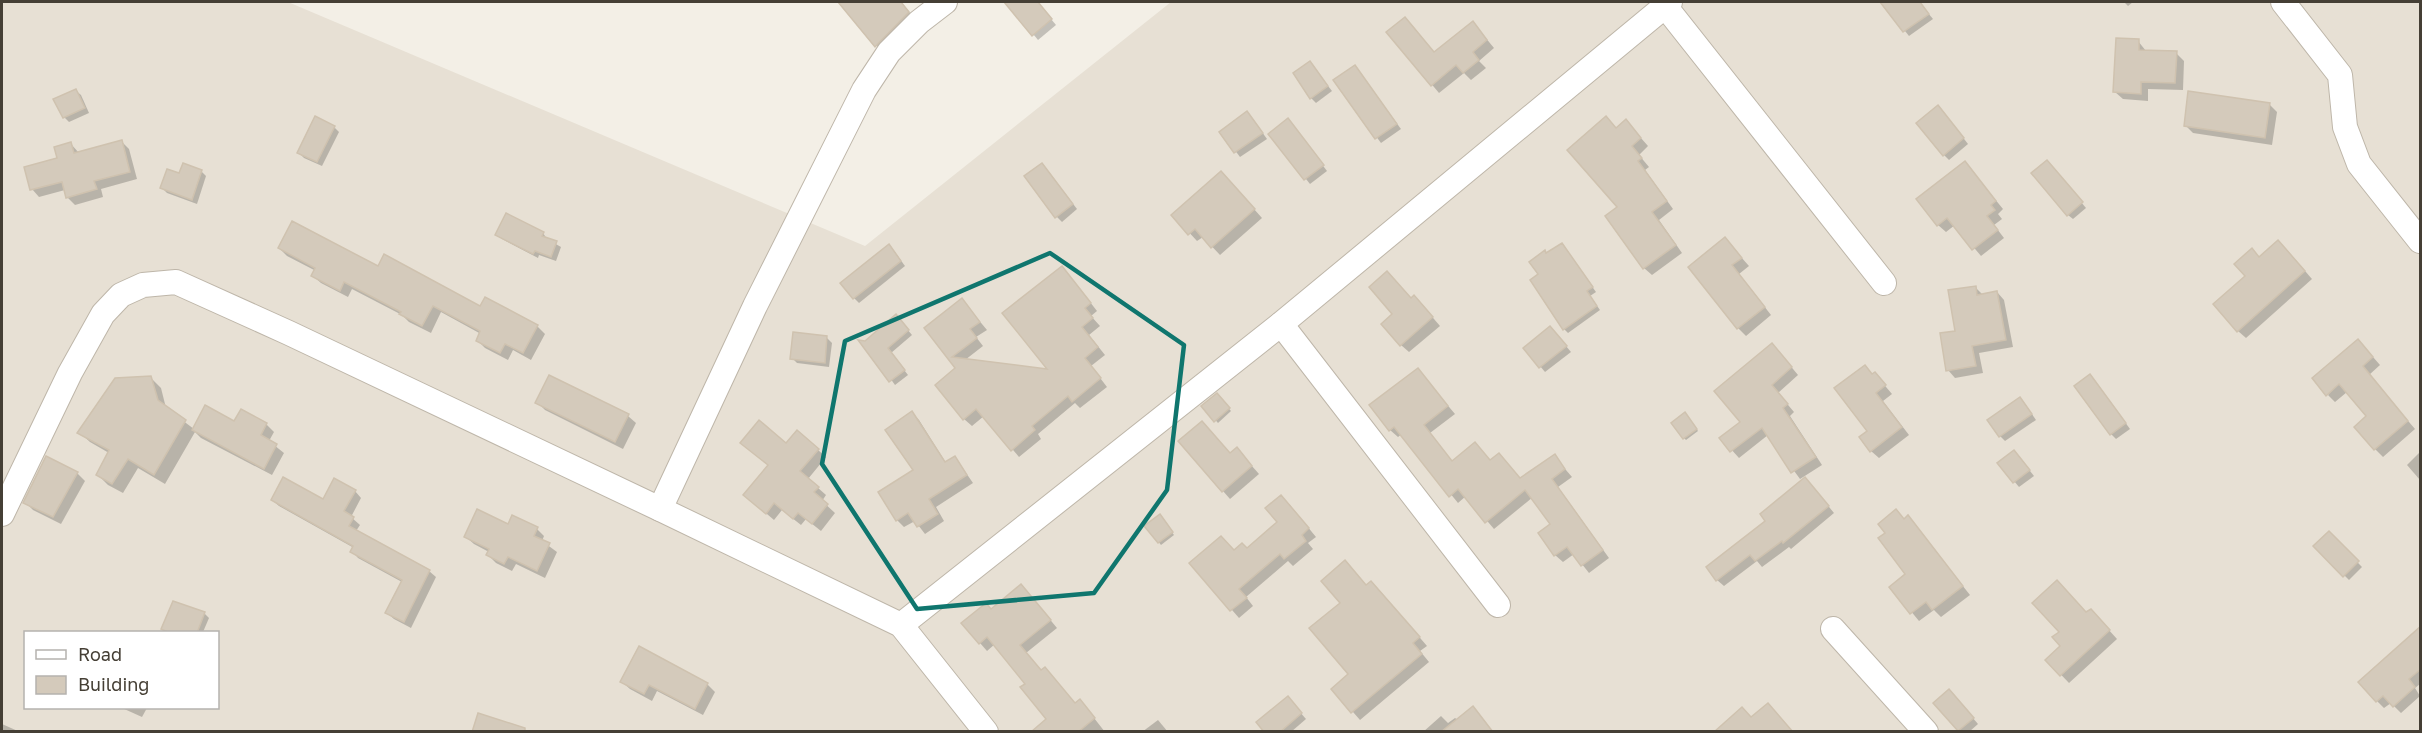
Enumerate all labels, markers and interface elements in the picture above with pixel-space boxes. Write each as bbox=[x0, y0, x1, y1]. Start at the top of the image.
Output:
legend bbox=[24, 631, 219, 709]
text: Road bbox=[78, 643, 122, 665]
text: Building bbox=[78, 673, 149, 695]

